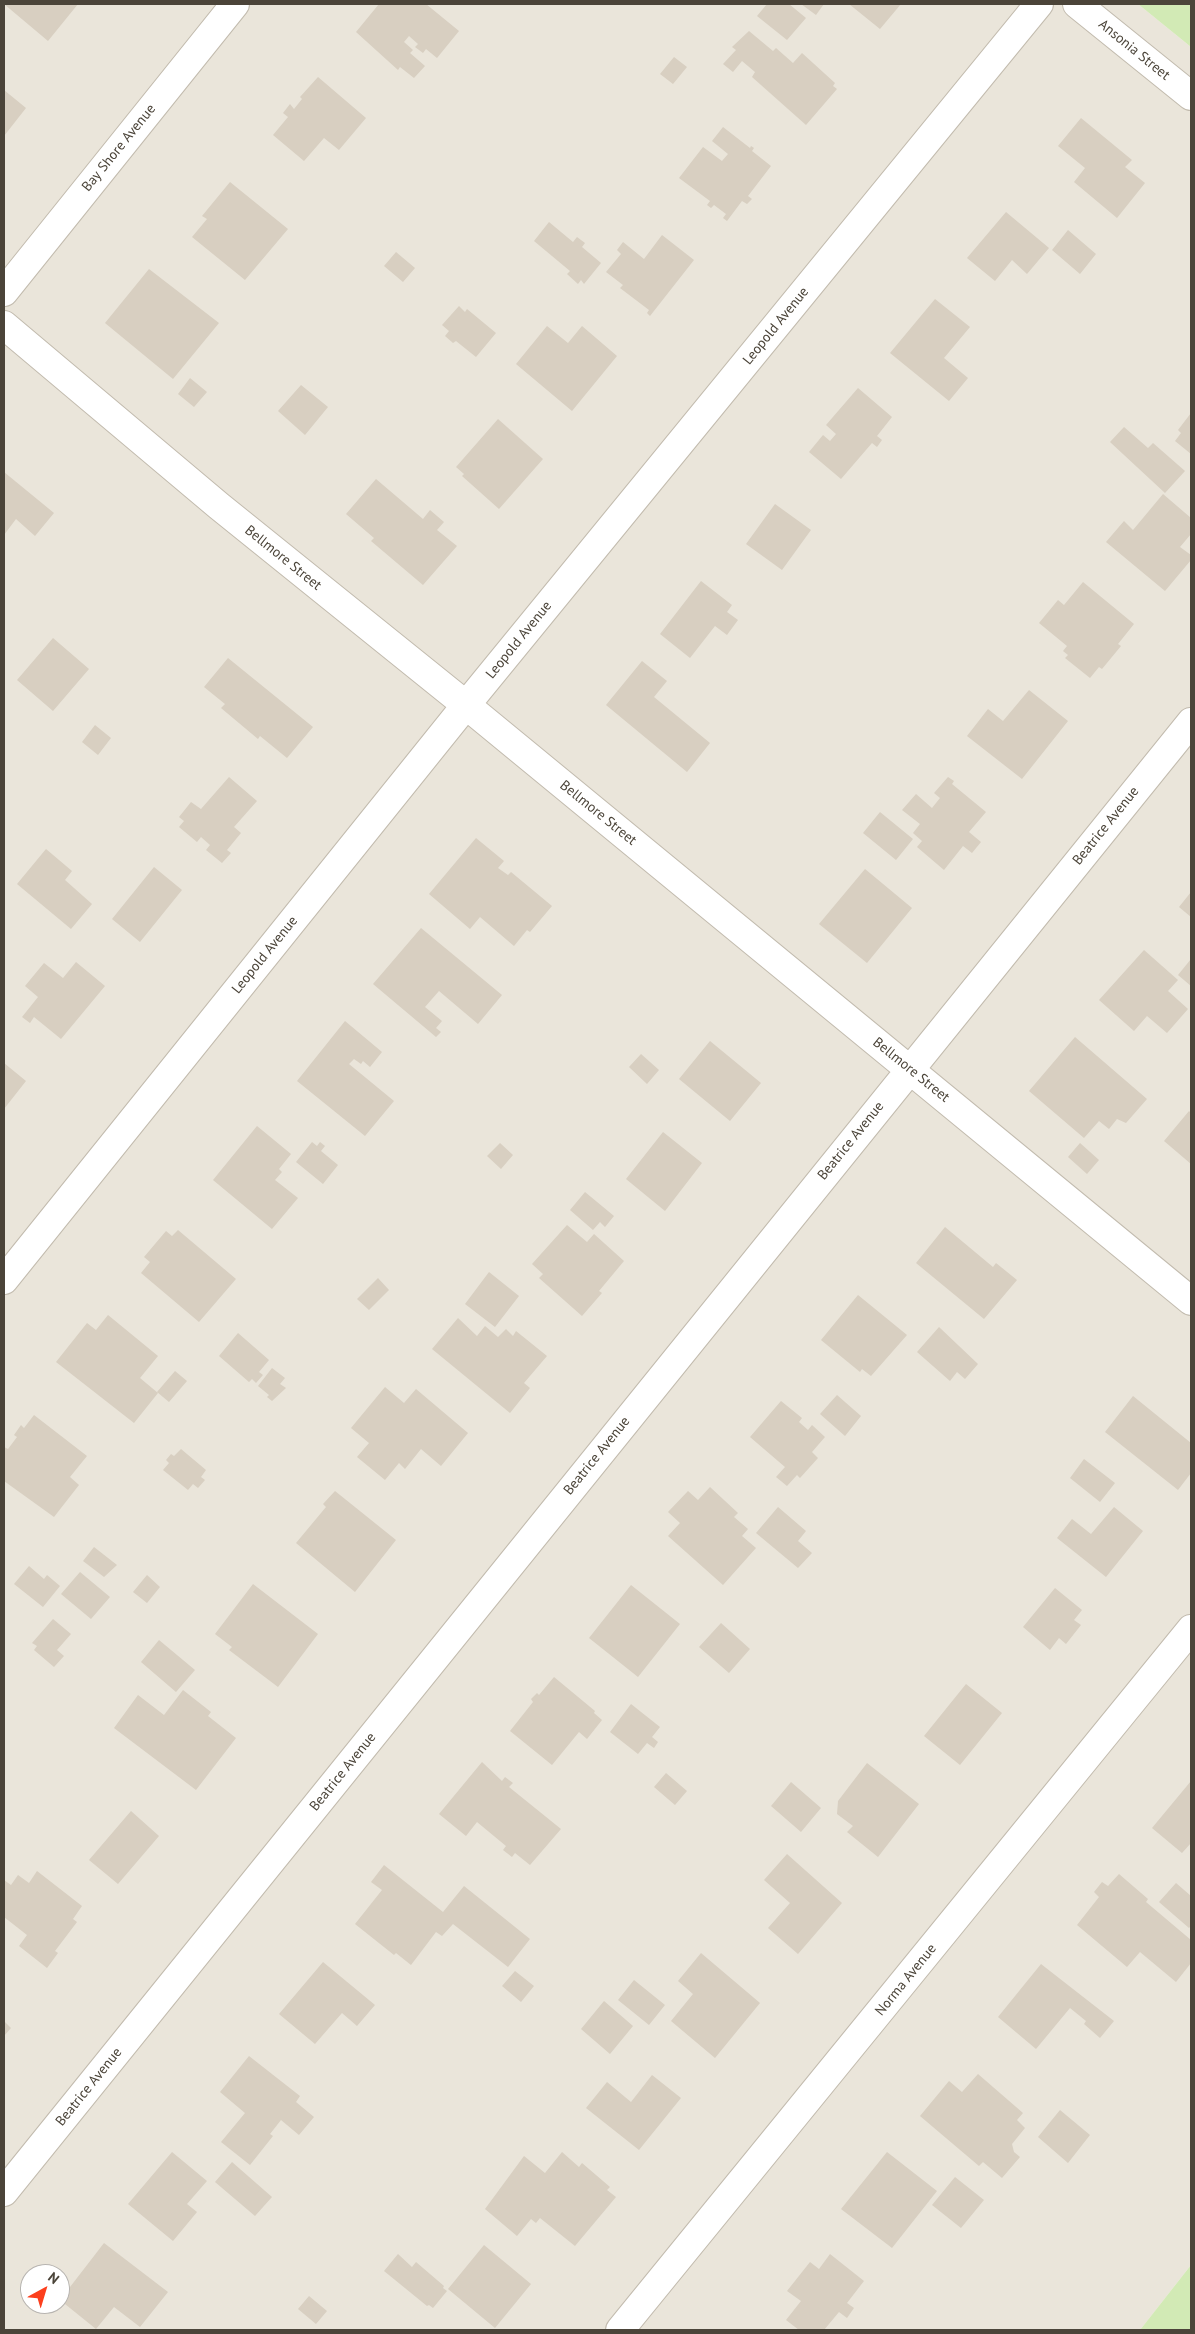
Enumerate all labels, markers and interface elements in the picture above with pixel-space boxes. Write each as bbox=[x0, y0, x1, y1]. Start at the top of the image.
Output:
street label: Ansonia Street bbox=[1095, 16, 1173, 84]
street label: Bay Shore Avenue bbox=[79, 101, 159, 195]
street label: Leopold Avenue bbox=[740, 284, 812, 368]
street label: Bellmore Street bbox=[241, 522, 325, 594]
street label: Leopold Avenue bbox=[483, 598, 555, 682]
street label: Bellmore Street bbox=[556, 777, 640, 849]
street label: Beatrice Avenue bbox=[1069, 783, 1143, 869]
street label: Leopold Avenue bbox=[229, 913, 301, 997]
street label: Bellmore Street bbox=[869, 1034, 953, 1106]
street label: Beatrice Avenue bbox=[814, 1098, 888, 1184]
street label: Beatrice Avenue bbox=[560, 1413, 634, 1499]
street label: Beatrice Avenue bbox=[306, 1729, 380, 1815]
street label: Norma Avenue bbox=[872, 1941, 940, 2019]
street label: Beatrice Avenue bbox=[52, 2044, 126, 2130]
north arrow bbox=[20, 2264, 70, 2314]
text: N bbox=[45, 2268, 63, 2288]

